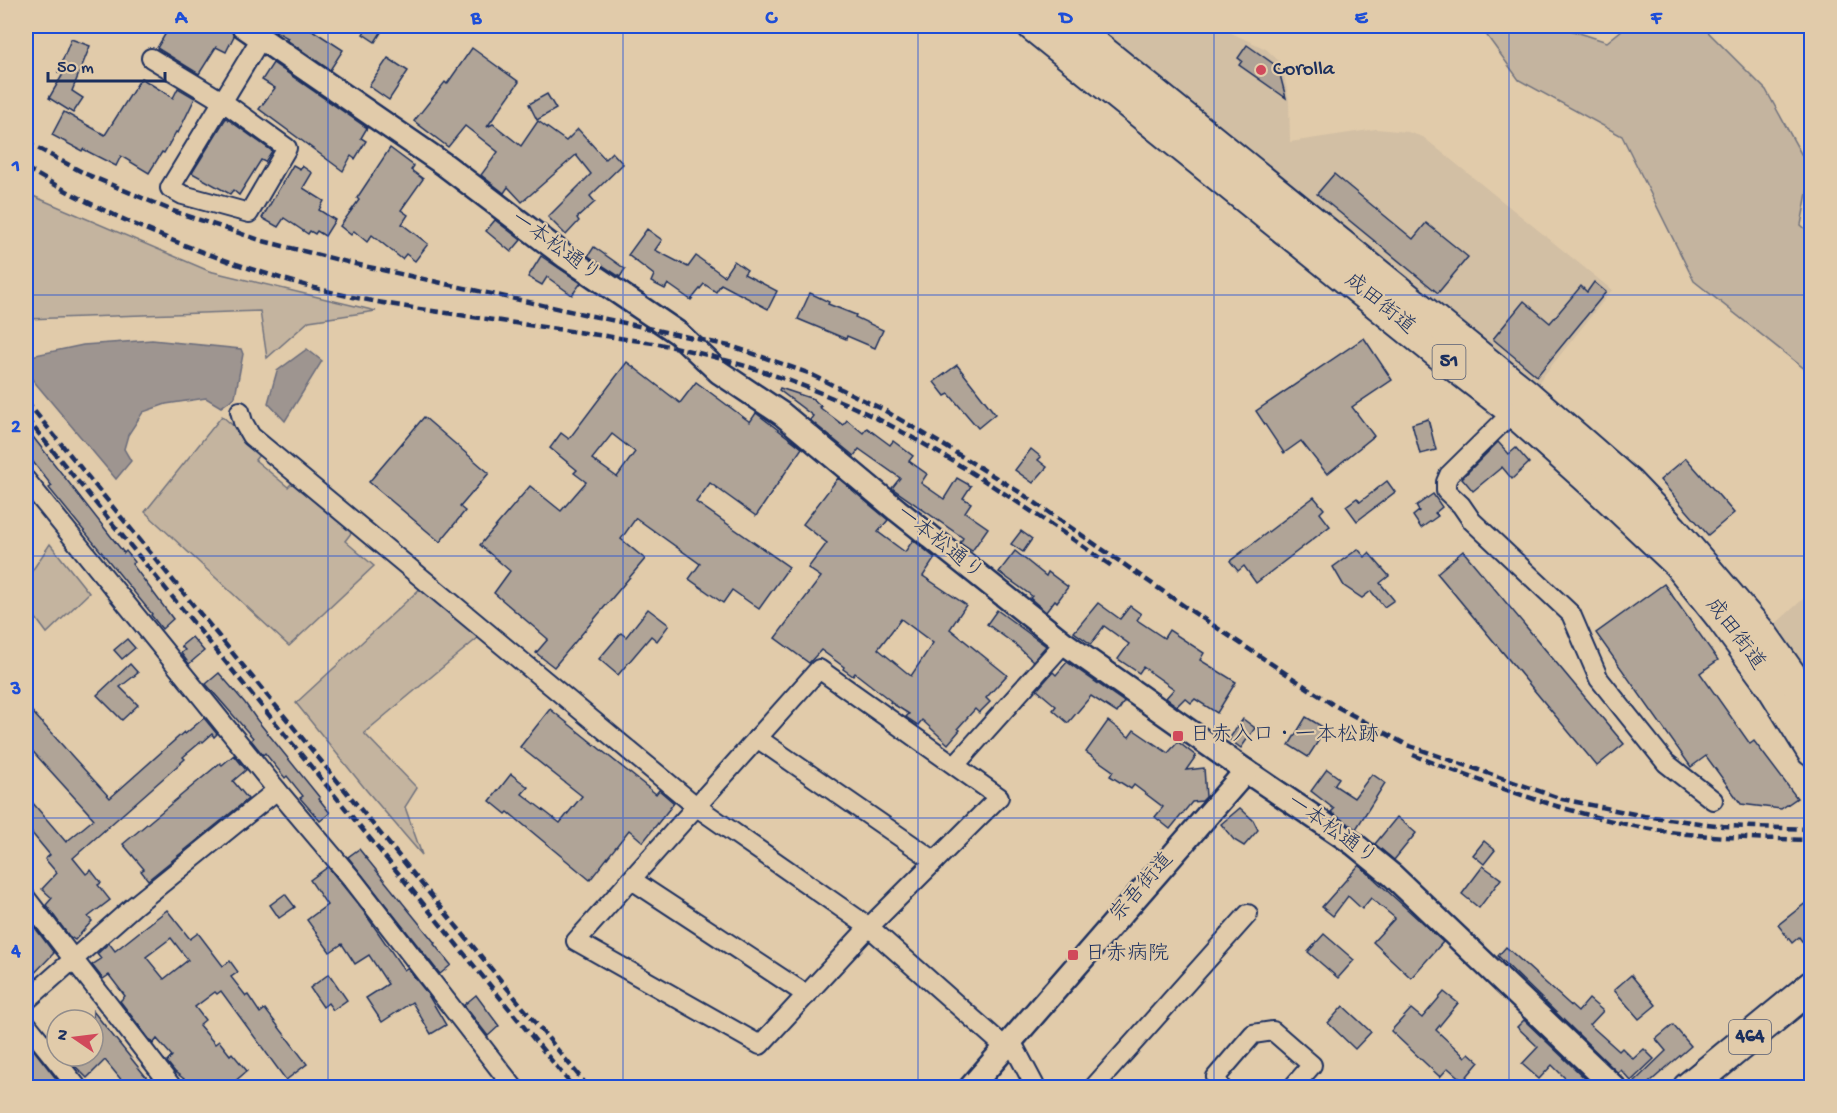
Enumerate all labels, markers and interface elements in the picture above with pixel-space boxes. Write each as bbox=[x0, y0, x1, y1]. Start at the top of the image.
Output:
text: A bbox=[174, 8, 189, 31]
text: B bbox=[470, 8, 482, 31]
text: C bbox=[765, 8, 779, 31]
text: D bbox=[1057, 8, 1073, 31]
text: E bbox=[1355, 8, 1369, 31]
text: F bbox=[1650, 8, 1663, 31]
scale bar bbox=[48, 45, 165, 83]
text: 50 m bbox=[57, 58, 94, 79]
place label: Corolla bbox=[1273, 58, 1336, 83]
marker: Corolla bbox=[1254, 63, 1268, 77]
text: 1 bbox=[11, 156, 20, 179]
street label: 一本松通り bbox=[505, 206, 605, 289]
street label: 成田街道 bbox=[1338, 268, 1420, 341]
road number: 51 bbox=[1432, 345, 1466, 379]
text: 2 bbox=[11, 417, 21, 440]
street label: 一本松通り bbox=[890, 500, 988, 587]
street label: 成田街道 bbox=[1699, 593, 1770, 676]
text: 3 bbox=[10, 679, 21, 702]
place label: 日赤入口・一本松跡 bbox=[1190, 723, 1379, 749]
marker: 日赤入口・一本松跡 bbox=[1171, 729, 1185, 743]
street label: 一本松通り bbox=[1281, 789, 1381, 872]
street label: 宗吾街道 bbox=[1105, 847, 1180, 928]
text: 4 bbox=[10, 941, 21, 964]
place label: 日赤病院 bbox=[1085, 942, 1169, 968]
marker: 日赤病院 bbox=[1066, 948, 1080, 962]
north arrow bbox=[45, 1008, 105, 1068]
road number: 464 bbox=[1729, 1020, 1771, 1054]
text: N bbox=[53, 1027, 74, 1043]

